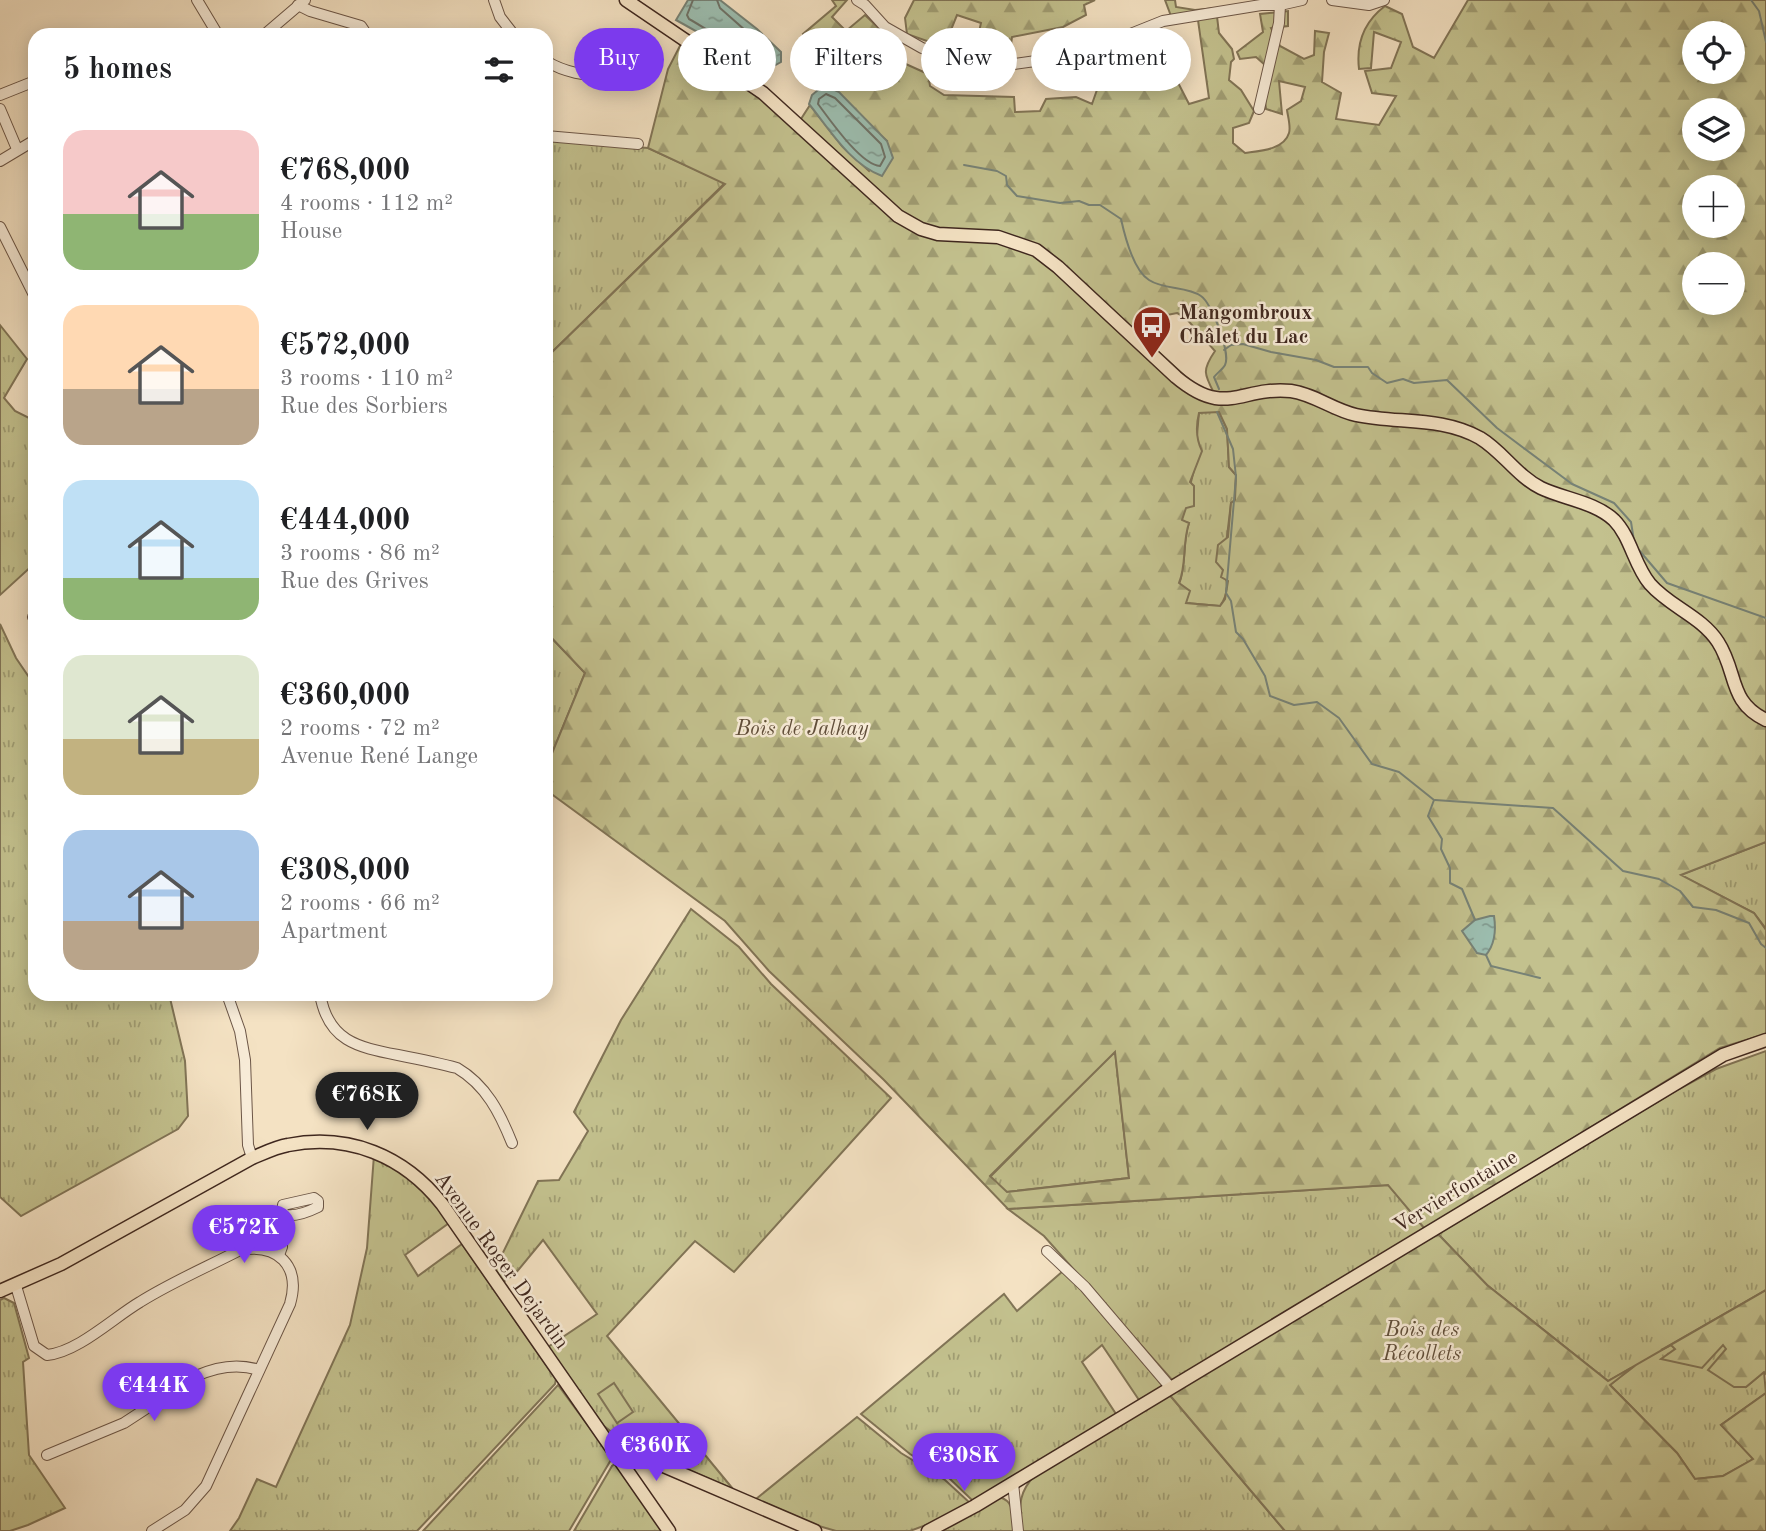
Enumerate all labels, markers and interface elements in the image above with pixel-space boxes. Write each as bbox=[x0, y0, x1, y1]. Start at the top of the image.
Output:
map controls bbox=[1682, 21, 1745, 315]
button: locate bbox=[1682, 21, 1745, 84]
chip: Buy bbox=[574, 28, 664, 91]
chip: Rent bbox=[678, 28, 776, 91]
chip: Filters bbox=[790, 28, 907, 91]
chip: New bbox=[921, 28, 1017, 91]
chip: Apartment bbox=[1031, 28, 1191, 91]
icon: filters bbox=[480, 51, 518, 89]
text: 5 homes bbox=[63, 55, 172, 85]
button: layers bbox=[1682, 98, 1745, 161]
text: €768,000 bbox=[280, 156, 410, 186]
icon: home bbox=[119, 158, 203, 242]
button: + bbox=[1682, 175, 1745, 238]
text: 4 rooms · 112 m² bbox=[280, 192, 453, 215]
text: House bbox=[280, 220, 342, 243]
button: − bbox=[1682, 252, 1745, 315]
place label: Mangombroux Châlet du Lac bbox=[1179, 303, 1312, 348]
bus stop icon: Mangombroux Châlet du Lac bbox=[1131, 304, 1173, 359]
text: €572,000 bbox=[280, 331, 410, 361]
icon: home bbox=[119, 333, 203, 417]
text: 3 rooms · 110 m² bbox=[280, 367, 453, 390]
text: Rue des Sorbiers bbox=[280, 395, 448, 418]
text: €444,000 bbox=[280, 506, 410, 536]
icon: home bbox=[119, 508, 203, 592]
text: 3 rooms · 86 m² bbox=[280, 542, 440, 565]
text: Rue des Grives bbox=[280, 570, 429, 593]
text: €360,000 bbox=[280, 681, 410, 711]
icon: home bbox=[119, 683, 203, 767]
text: 2 rooms · 72 m² bbox=[280, 717, 440, 740]
park label: Bois de Jalhay bbox=[735, 719, 869, 740]
text: Avenue René Lange bbox=[280, 745, 478, 768]
text: €308,000 bbox=[280, 856, 410, 886]
icon: home bbox=[119, 858, 203, 942]
text: 2 rooms · 66 m² bbox=[280, 892, 440, 915]
text: Apartment bbox=[280, 920, 388, 943]
pin: €768K bbox=[318, 1072, 416, 1132]
text: €768K bbox=[331, 1083, 403, 1106]
street label: Vervierfontaine bbox=[1390, 1147, 1522, 1237]
street label: Avenue Roger Dejardin bbox=[430, 1169, 572, 1353]
pin: €572K bbox=[195, 1206, 293, 1265]
text: €572K bbox=[208, 1216, 280, 1239]
park label: Bois des Récollets bbox=[1382, 1320, 1462, 1365]
pin: €444K bbox=[105, 1364, 203, 1423]
text: €444K bbox=[118, 1374, 190, 1397]
pin: €360K bbox=[607, 1424, 705, 1483]
text: €360K bbox=[620, 1434, 692, 1457]
pin: €308K bbox=[915, 1434, 1013, 1493]
text: €308K bbox=[928, 1444, 1000, 1467]

